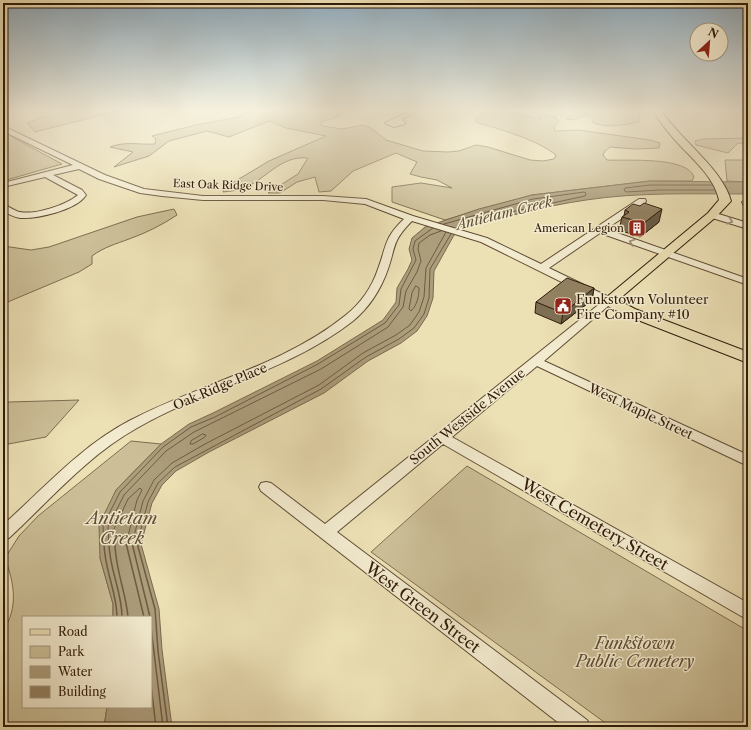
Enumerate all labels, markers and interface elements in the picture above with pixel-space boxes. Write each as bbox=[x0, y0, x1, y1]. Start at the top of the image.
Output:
north arrow bbox=[689, 22, 729, 62]
text: N bbox=[706, 25, 721, 42]
street label: East Oak Ridge Drive bbox=[173, 176, 283, 194]
water label: Antietam Creek bbox=[452, 192, 555, 234]
one-way arrow bbox=[727, 216, 734, 225]
building icon: American Legion bbox=[627, 218, 647, 238]
place label: American Legion bbox=[533, 221, 624, 235]
one-way arrow bbox=[629, 238, 636, 247]
place label: Funkstown Volunteer Fire Company #10 bbox=[576, 291, 709, 322]
public building icon: Funkstown Volunteer Fire Company #10 bbox=[553, 296, 573, 316]
street label: Oak Ridge Place bbox=[171, 359, 269, 413]
street label: South Westside Avenue bbox=[406, 364, 528, 468]
street label: West Maple Street bbox=[585, 379, 696, 442]
street label: West Cemetery Street bbox=[517, 473, 672, 574]
water label: Antietam Creek bbox=[84, 508, 157, 548]
street label: West Green Street bbox=[361, 557, 485, 657]
legend bbox=[22, 616, 152, 708]
text: Road bbox=[58, 624, 88, 639]
park label: Funkstown Public Cemetery bbox=[574, 633, 694, 671]
text: Park bbox=[58, 644, 85, 659]
text: Water bbox=[57, 664, 92, 679]
text: Building bbox=[58, 684, 106, 699]

